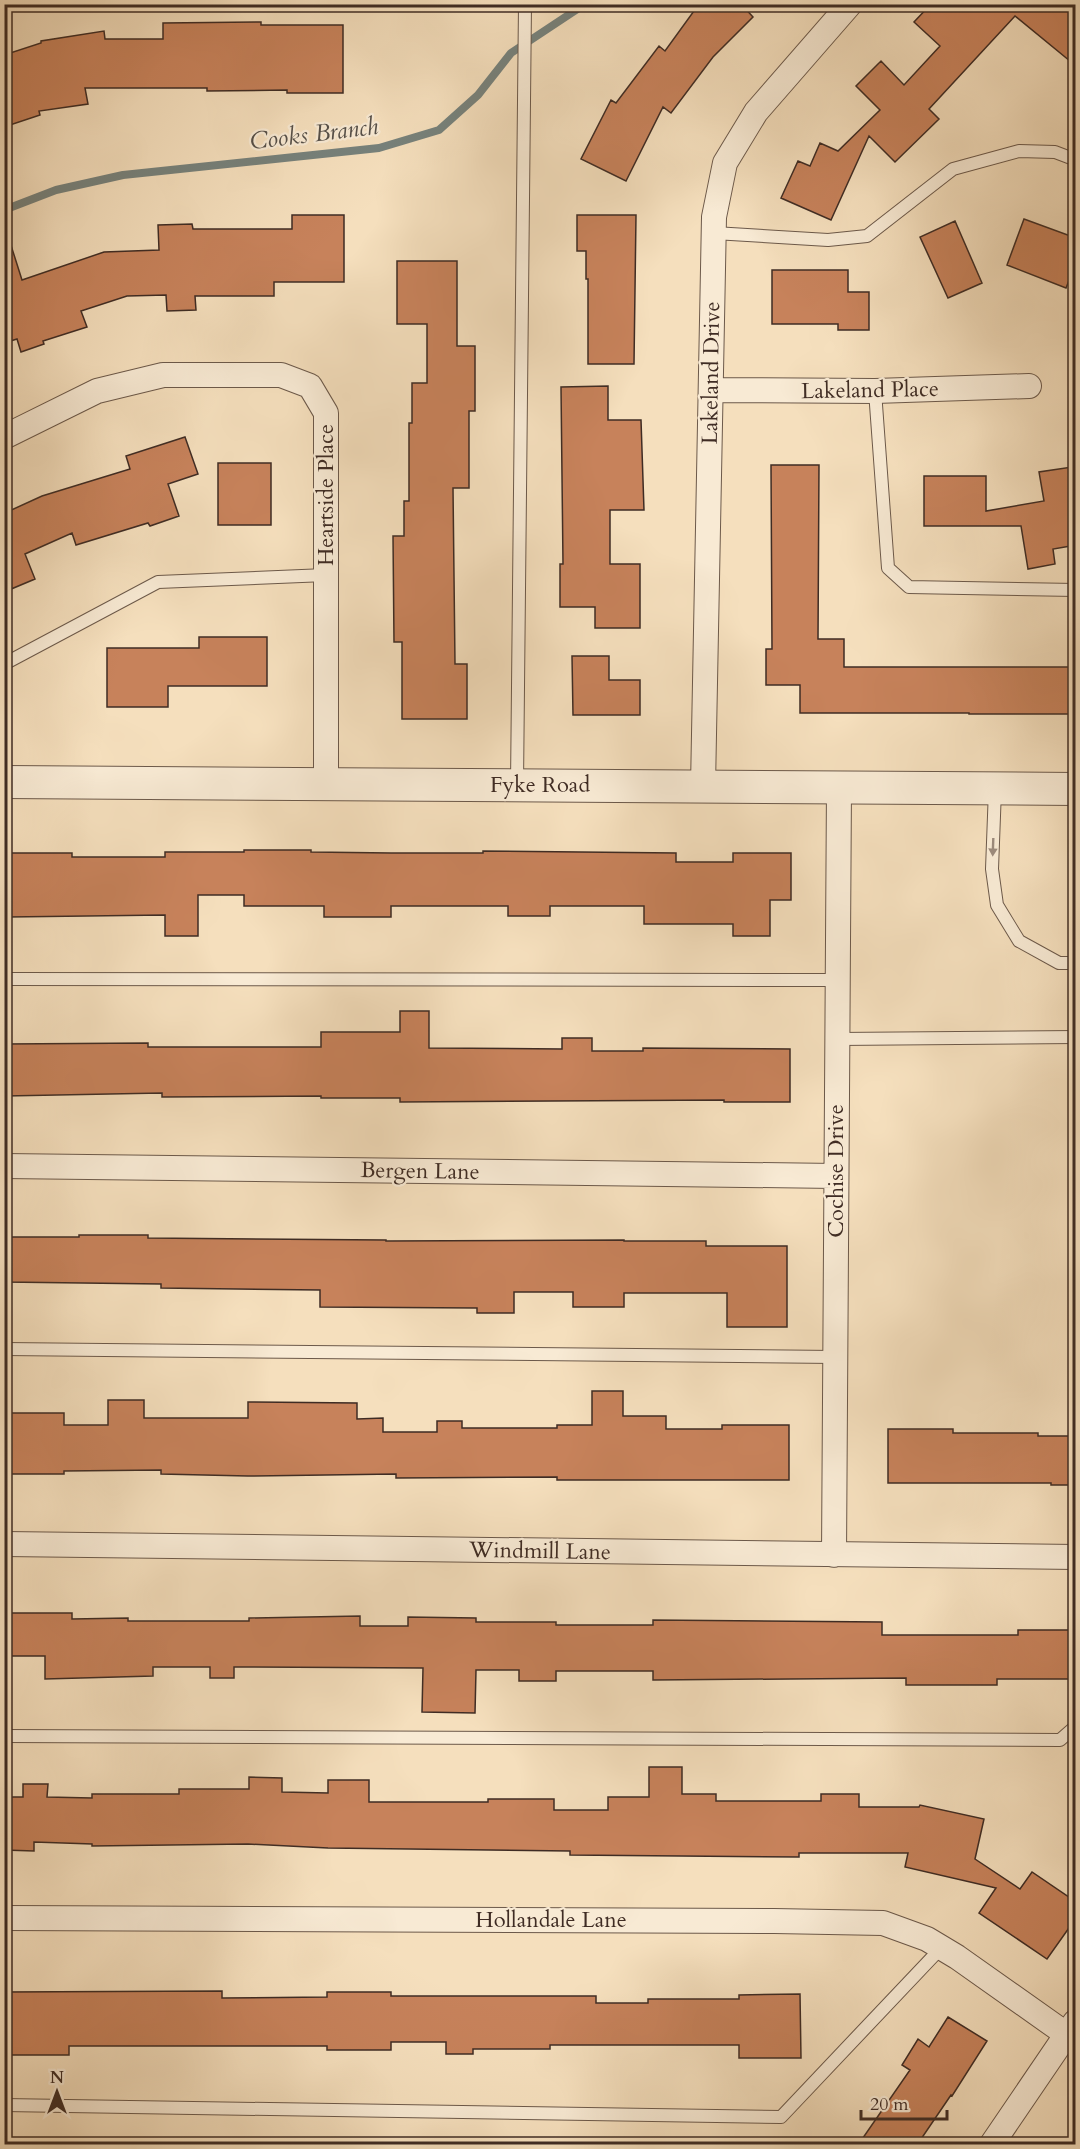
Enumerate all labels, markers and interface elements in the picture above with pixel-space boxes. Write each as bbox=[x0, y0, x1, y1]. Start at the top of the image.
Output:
water label: Cooks Branch bbox=[248, 110, 381, 158]
street label: Lakeland Drive bbox=[695, 301, 727, 445]
street label: Lakeland Place bbox=[801, 374, 939, 406]
street label: Heartside Place bbox=[311, 424, 341, 566]
street label: Fyke Road bbox=[490, 770, 590, 800]
one-way arrow bbox=[989, 837, 998, 856]
street label: Cochise Drive bbox=[821, 1104, 851, 1238]
street label: Bergen Lane bbox=[360, 1155, 480, 1187]
street label: Windmill Lane bbox=[468, 1535, 611, 1567]
street label: Hollandale Lane bbox=[475, 1905, 627, 1935]
north arrow bbox=[27, 2062, 87, 2122]
text: N bbox=[50, 2067, 64, 2089]
scale bar bbox=[861, 2083, 946, 2121]
text: 20 m bbox=[870, 2092, 909, 2117]

